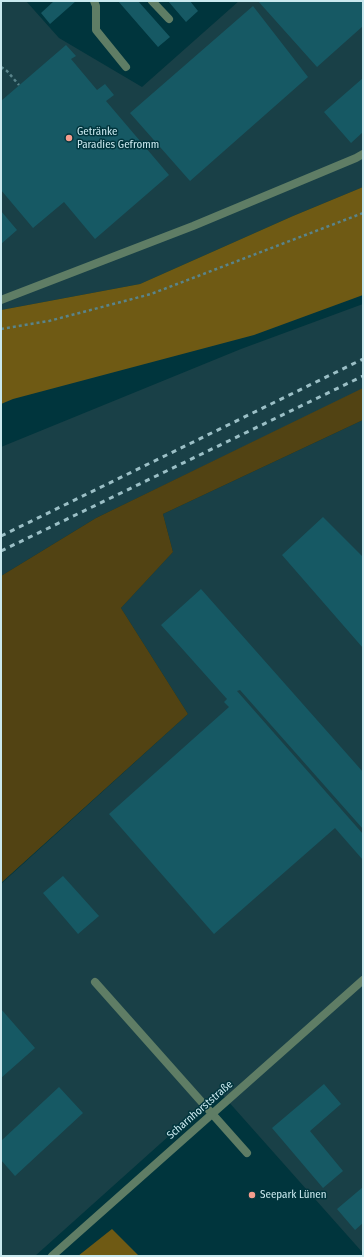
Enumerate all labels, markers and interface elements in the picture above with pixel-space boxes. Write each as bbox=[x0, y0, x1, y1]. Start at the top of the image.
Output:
place label: Getränke Paradies Gefromm bbox=[77, 125, 159, 151]
marker: Getränke Paradies Gefromm bbox=[64, 133, 74, 143]
street label: Scharnhorststraße bbox=[164, 1078, 236, 1142]
place label: Seepark Lünen bbox=[260, 1188, 327, 1202]
marker: Seepark Lünen bbox=[247, 1190, 257, 1200]

